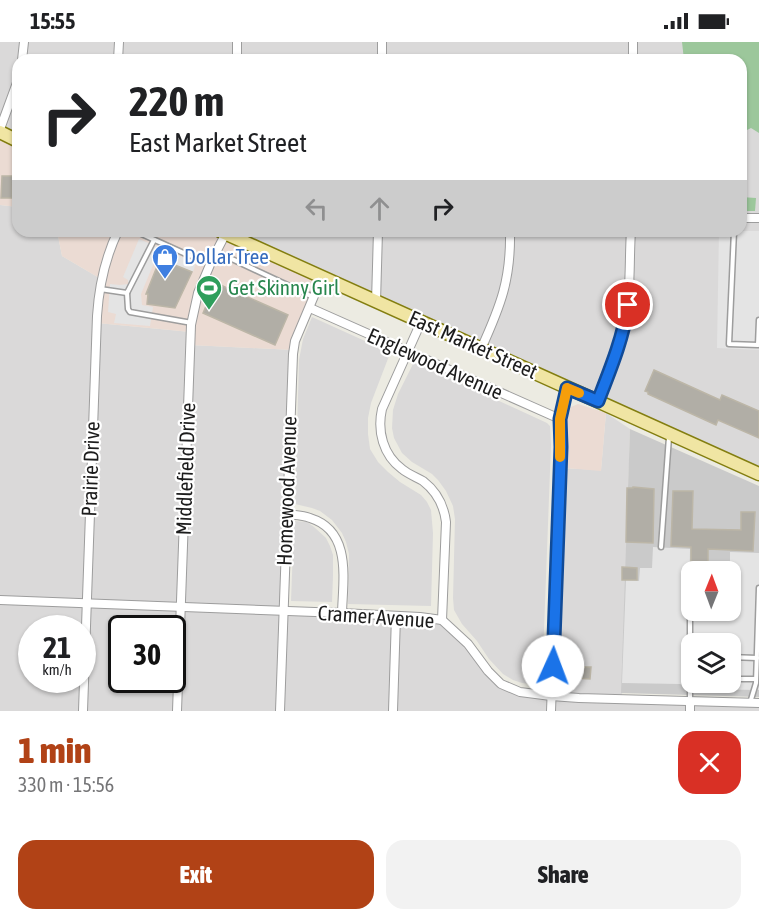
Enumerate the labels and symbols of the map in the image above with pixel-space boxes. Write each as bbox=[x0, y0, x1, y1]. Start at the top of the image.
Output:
shop icon: Dollar Tree bbox=[150, 242, 180, 280]
place label: Dollar Tree bbox=[184, 244, 269, 268]
sports icon: Get Skinny Girl bbox=[194, 273, 224, 311]
place label: Get Skinny Girl bbox=[228, 275, 340, 299]
pin bbox=[602, 279, 653, 330]
street label: East Market Street bbox=[405, 305, 542, 383]
street label: Englewood Avenue bbox=[364, 322, 507, 404]
street label: Middlefield Drive bbox=[171, 402, 199, 536]
street label: Homewood Avenue bbox=[271, 416, 301, 566]
street label: Prairie Drive bbox=[76, 421, 104, 517]
north arrow bbox=[681, 561, 741, 621]
street label: Cramer Avenue bbox=[317, 600, 435, 632]
speed limit sign: 30 bbox=[108, 615, 186, 693]
position arrow bbox=[521, 634, 585, 698]

